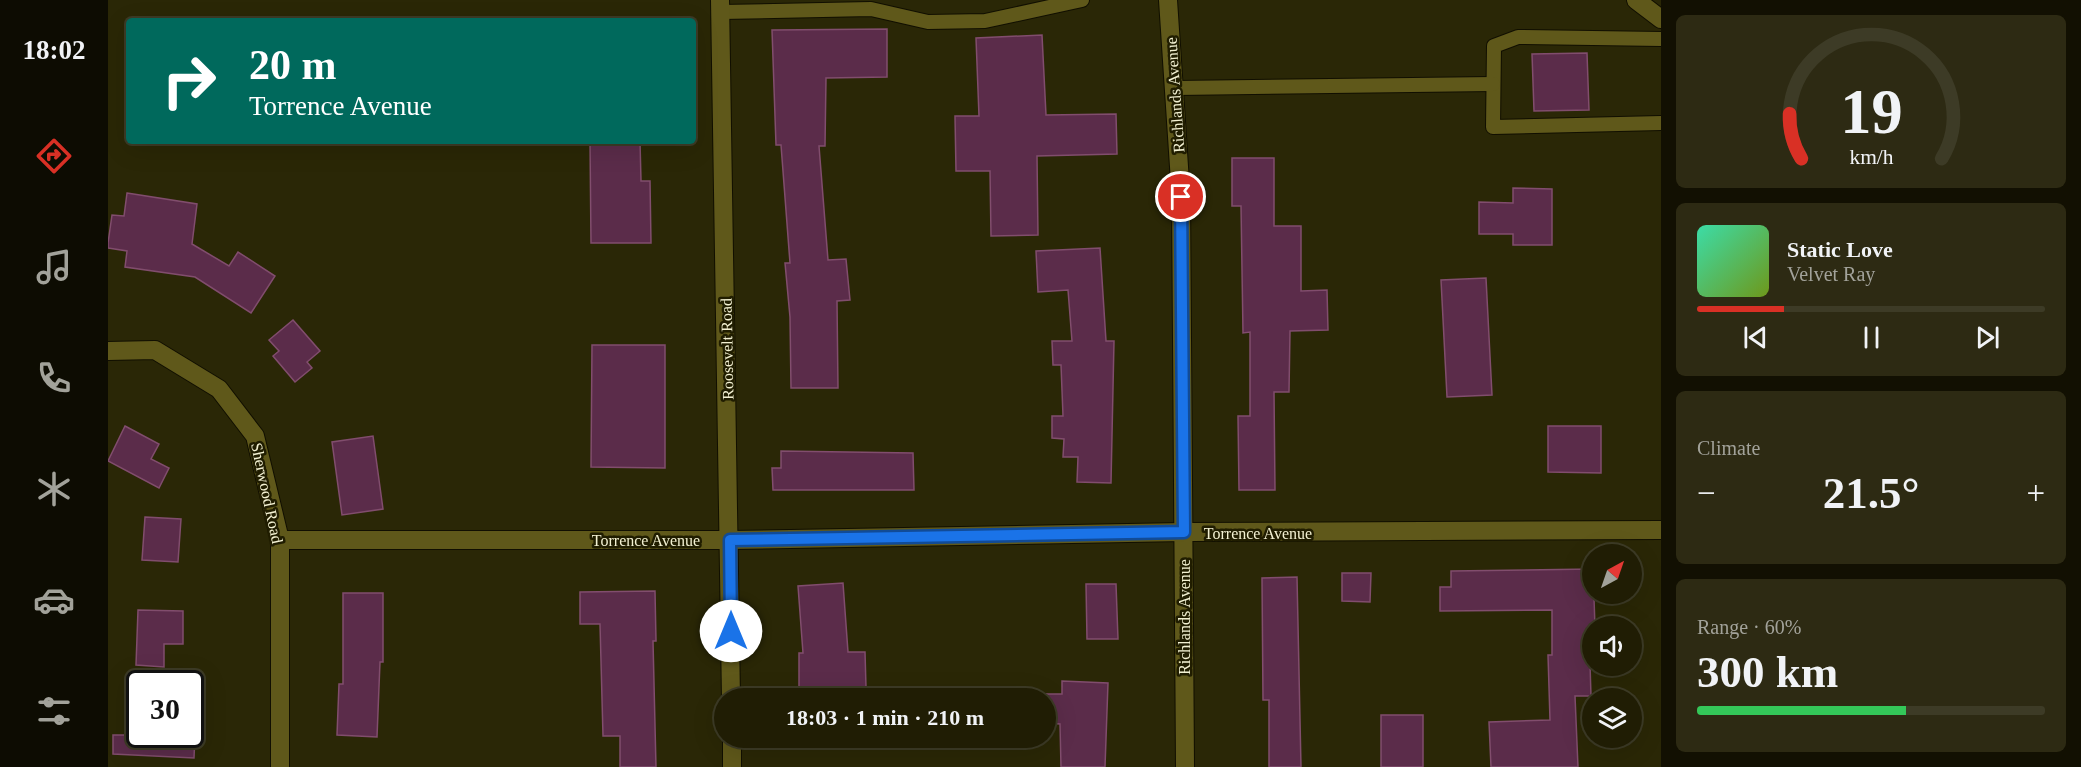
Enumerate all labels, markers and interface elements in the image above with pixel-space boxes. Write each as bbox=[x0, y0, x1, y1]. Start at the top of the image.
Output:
text: 18:02 bbox=[23, 35, 86, 65]
street label: Richlands Avenue bbox=[1162, 37, 1188, 153]
icon: right bbox=[150, 42, 228, 120]
text: 20 m bbox=[249, 42, 337, 88]
text: 19 bbox=[1840, 77, 1902, 146]
text: Torrence Avenue bbox=[249, 91, 432, 121]
icon: directions bbox=[33, 135, 75, 177]
text: km/h bbox=[1849, 145, 1893, 169]
pin bbox=[1155, 171, 1206, 222]
icon: arrive bbox=[1164, 180, 1197, 213]
text: Static Love bbox=[1787, 237, 1893, 262]
icon: music bbox=[33, 246, 75, 288]
text: Velvet Ray bbox=[1787, 263, 1875, 285]
street label: Roosevelt Road bbox=[718, 298, 736, 400]
icon: previous bbox=[1739, 321, 1772, 354]
icon: pause bbox=[1855, 321, 1888, 354]
icon: next bbox=[1971, 321, 2004, 354]
icon: phone bbox=[33, 357, 75, 399]
text: Climate bbox=[1697, 437, 1760, 459]
street label: Sherwood Road bbox=[248, 441, 286, 545]
icon: climate bbox=[33, 468, 75, 510]
text: 21.5° bbox=[1823, 468, 1919, 518]
text: − bbox=[1697, 475, 1716, 511]
text: + bbox=[2026, 475, 2045, 511]
street label: Torrence Avenue bbox=[1204, 525, 1312, 542]
street label: Torrence Avenue bbox=[592, 532, 700, 549]
north arrow bbox=[1582, 544, 1642, 604]
map controls bbox=[1582, 544, 1642, 748]
street label: Richlands Avenue bbox=[1176, 559, 1193, 675]
icon: car bbox=[33, 579, 75, 621]
position arrow bbox=[699, 599, 763, 663]
button: sound bbox=[1582, 616, 1642, 676]
text: Range · 60% bbox=[1697, 616, 1801, 638]
text: 300 km bbox=[1697, 647, 1838, 697]
speed limit sign: 30 bbox=[126, 670, 204, 748]
button: layers bbox=[1582, 688, 1642, 748]
icon: filters bbox=[33, 690, 75, 732]
text: 18:03 · 1 min · 210 m bbox=[786, 705, 984, 730]

